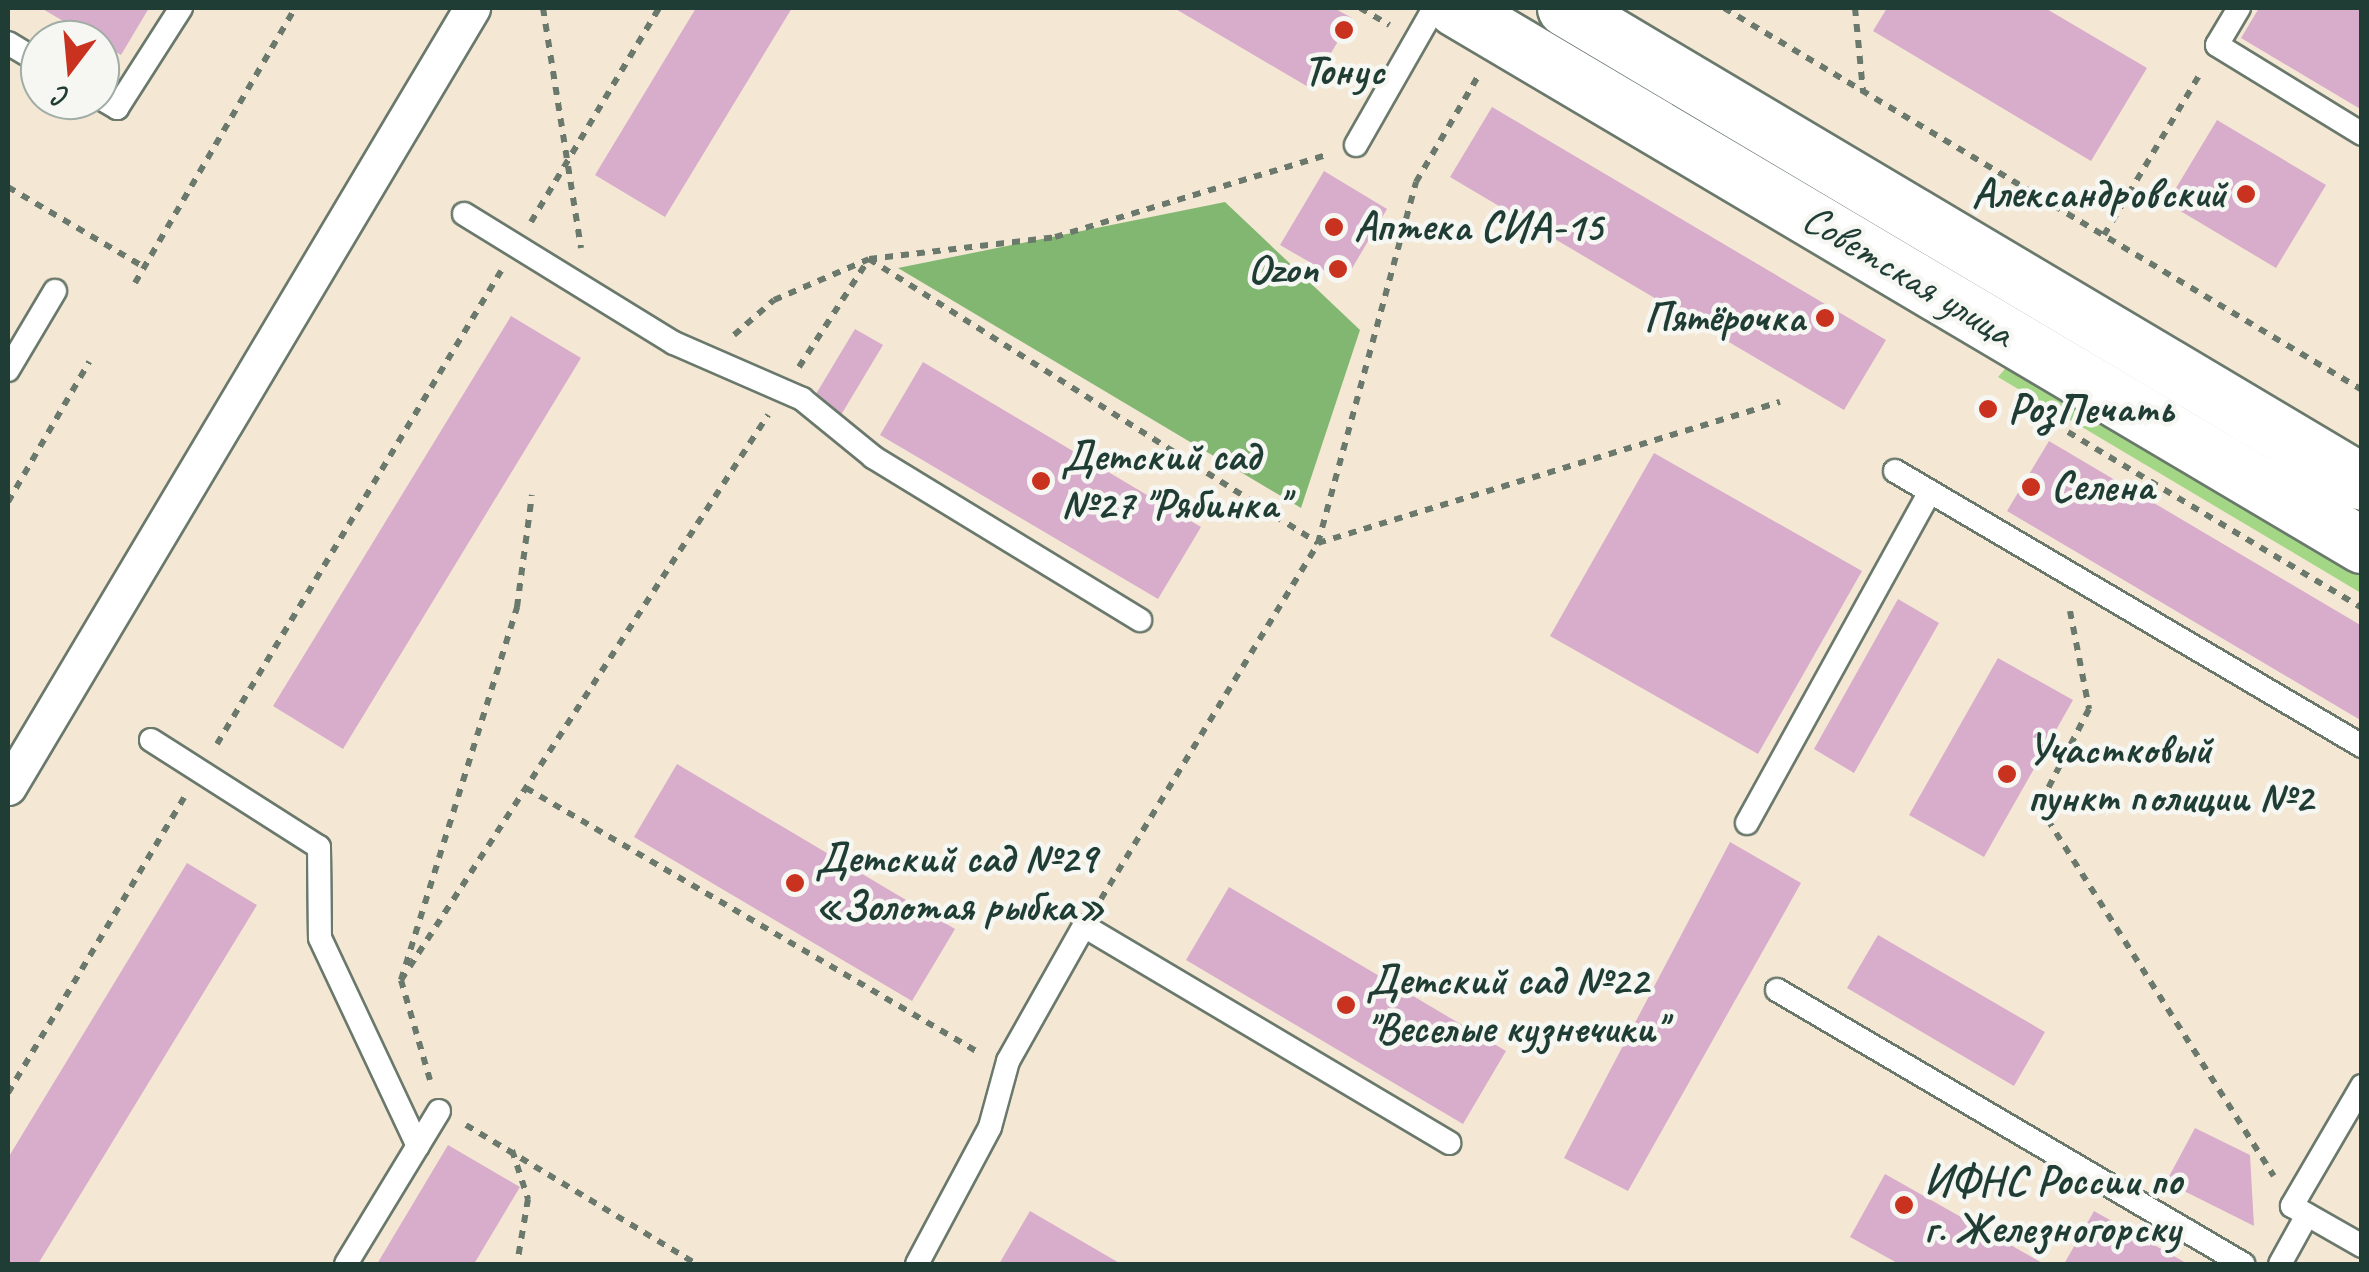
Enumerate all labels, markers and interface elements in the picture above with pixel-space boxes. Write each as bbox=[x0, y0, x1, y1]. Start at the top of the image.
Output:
marker: Тонус bbox=[1333, 19, 1355, 41]
north arrow bbox=[20, 20, 120, 120]
place label: Тонус bbox=[1303, 46, 1385, 96]
text: С bbox=[51, 79, 74, 116]
place label: Александровский bbox=[1972, 169, 2226, 219]
marker: Александровский bbox=[2235, 183, 2257, 205]
street label: Советская улица bbox=[1792, 192, 2024, 360]
place label: Аптека СИА-15 bbox=[1354, 202, 1602, 252]
marker: Аптека СИА-15 bbox=[1323, 216, 1345, 238]
place label: Ozon bbox=[1248, 244, 1318, 294]
marker: Ozon bbox=[1327, 258, 1349, 280]
place label: Пятёрочка bbox=[1644, 293, 1805, 343]
marker: Пятёрочка bbox=[1814, 307, 1836, 329]
place label: РозПечать bbox=[2008, 384, 2173, 434]
marker: РозПечать bbox=[1977, 398, 1999, 420]
place label: Детский сад №27 "Рябинка" bbox=[1061, 432, 1287, 530]
place label: Селена bbox=[2051, 462, 2154, 512]
marker: Детский сад №27 "Рябинка" bbox=[1030, 470, 1052, 492]
marker: Селена bbox=[2020, 476, 2042, 498]
place label: Участковый пункт полиции №2 bbox=[2027, 725, 2311, 824]
marker: Участковый пункт полиции №2 bbox=[1996, 763, 2018, 785]
place label: Детский сад №29 «Золотая рыбка» bbox=[815, 834, 1101, 932]
marker: Детский сад №29 «Золотая рыбка» bbox=[784, 872, 806, 894]
place label: Детский сад №22 "Веселые кузнечики" bbox=[1366, 956, 1658, 1054]
marker: Детский сад №22 "Веселые кузнечики" bbox=[1335, 994, 1357, 1016]
place label: ИФНС России по г. Железногорску bbox=[1924, 1156, 2182, 1254]
marker: ИФНС России по г. Железногорску bbox=[1893, 1194, 1915, 1216]

